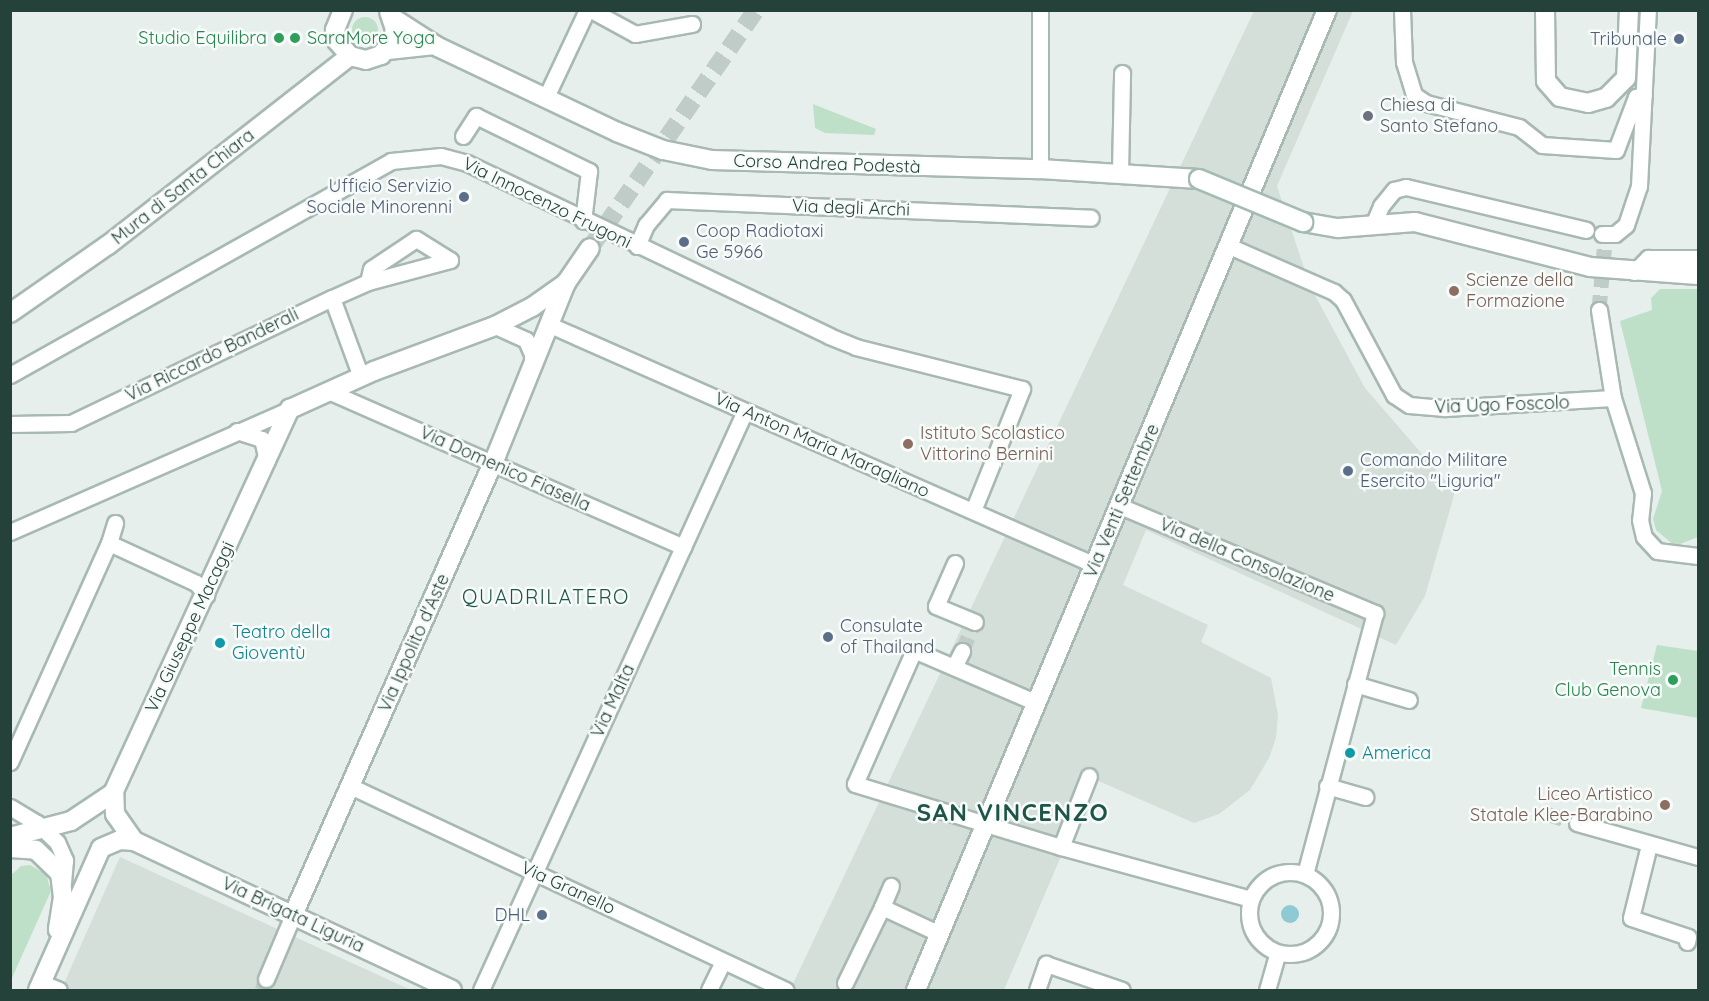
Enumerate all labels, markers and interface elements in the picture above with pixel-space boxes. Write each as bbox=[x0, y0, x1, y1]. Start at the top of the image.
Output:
place label: Studio Equilibra bbox=[138, 27, 267, 49]
place label: SaraMore Yoga bbox=[307, 27, 435, 49]
place label: Tribunale bbox=[1590, 28, 1667, 50]
marker: Studio Equilibra bbox=[272, 31, 286, 45]
marker: SaraMore Yoga bbox=[288, 31, 302, 45]
marker: Tribunale bbox=[1672, 32, 1686, 46]
place label: Chiesa di Santo Stefano bbox=[1380, 95, 1498, 138]
marker: Chiesa di Santo Stefano bbox=[1361, 109, 1375, 123]
street label: Mura di Santa Chiara bbox=[107, 125, 259, 249]
street label: Corso Andrea Podestà bbox=[733, 150, 921, 178]
street label: Via Innocenzo Frugoni bbox=[459, 153, 635, 253]
place label: Ufficio Servizio Sociale Minorenni bbox=[307, 176, 452, 219]
marker: Ufficio Servizio Sociale Minorenni bbox=[457, 190, 471, 204]
street label: Via degli Archi bbox=[791, 195, 911, 221]
place label: Coop Radiotaxi Ge 5966 bbox=[696, 221, 824, 264]
marker: Coop Radiotaxi Ge 5966 bbox=[677, 235, 691, 249]
place label: Scienze della Formazione bbox=[1466, 270, 1574, 312]
marker: Scienze della Formazione bbox=[1447, 284, 1461, 298]
street label: Via Riccardo Banderali bbox=[122, 304, 302, 406]
street label: Via Anton Maria Maragliano bbox=[711, 388, 933, 502]
street label: Via Ugo Foscolo bbox=[1434, 392, 1570, 418]
street label: Via Venti Settembre bbox=[1080, 421, 1164, 581]
street label: Via Domenico Fiasella bbox=[416, 422, 594, 516]
place label: Istituto Scolastico Vittorino Bernini bbox=[920, 423, 1065, 466]
marker: Istituto Scolastico Vittorino Bernini bbox=[901, 437, 915, 451]
place label: Comando Militare Esercito "Liguria" bbox=[1360, 450, 1507, 492]
marker: Comando Militare Esercito "Liguria" bbox=[1341, 464, 1355, 478]
street label: Via della Consolazione bbox=[1156, 513, 1338, 607]
street label: Via Giuseppe Macaggi bbox=[141, 538, 239, 716]
street label: Via Ippolito d'Aste bbox=[374, 570, 454, 716]
district label: QUADRILATERO bbox=[462, 584, 630, 608]
place label: Consulate of Thailand bbox=[840, 616, 934, 658]
place label: Teatro della Gioventù bbox=[232, 622, 331, 664]
marker: Consulate of Thailand bbox=[821, 630, 835, 644]
marker: Teatro della Gioventù bbox=[213, 636, 227, 650]
place label: Tennis Club Genova bbox=[1555, 659, 1661, 702]
street label: Via Malta bbox=[587, 661, 639, 741]
marker: Tennis Club Genova bbox=[1666, 673, 1680, 687]
place label: America bbox=[1362, 742, 1431, 764]
marker: America bbox=[1343, 746, 1357, 760]
place label: Liceo Artistico Statale Klee-Barabino bbox=[1470, 784, 1653, 826]
marker: Liceo Artistico Statale Klee-Barabino bbox=[1658, 798, 1672, 812]
district label: SAN VINCENZO bbox=[917, 799, 1109, 827]
street label: Via Granello bbox=[518, 857, 618, 919]
street label: Via Brigata Liguria bbox=[218, 873, 368, 957]
place label: DHL bbox=[495, 904, 530, 926]
marker: DHL bbox=[535, 908, 549, 922]

